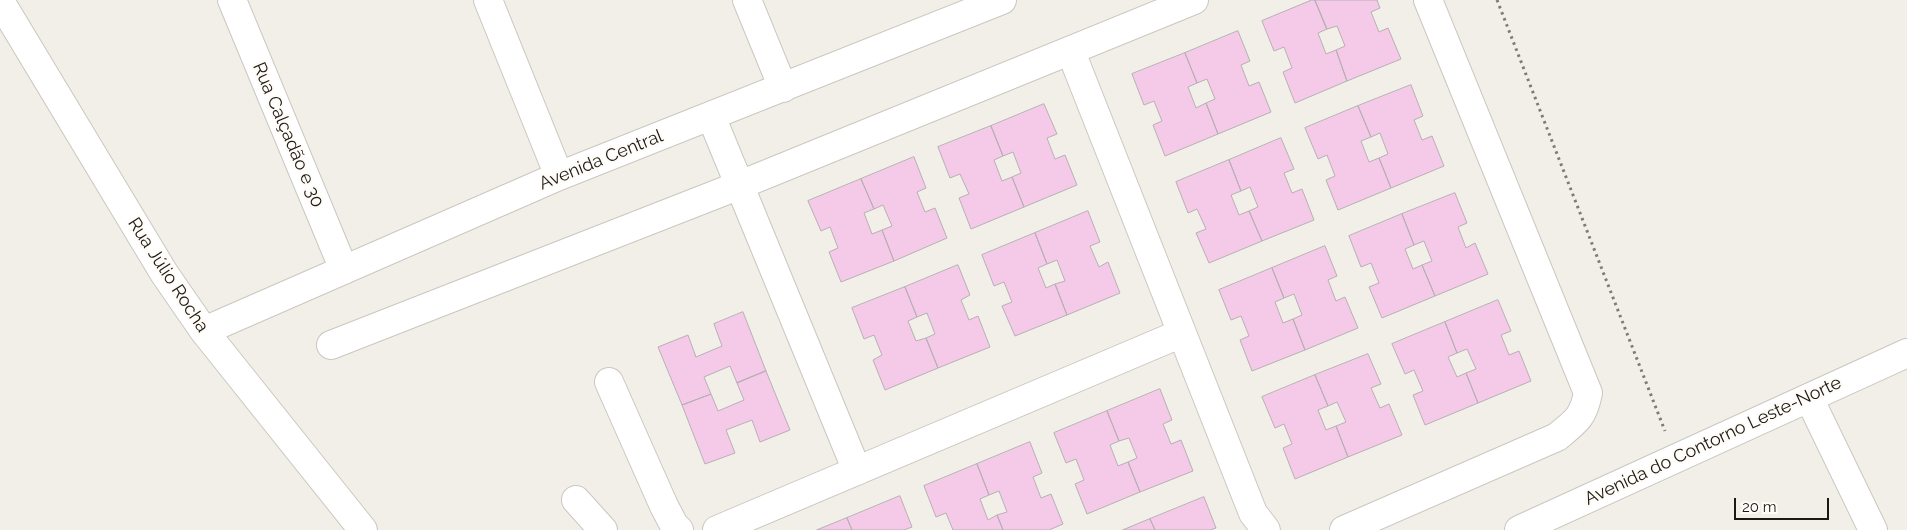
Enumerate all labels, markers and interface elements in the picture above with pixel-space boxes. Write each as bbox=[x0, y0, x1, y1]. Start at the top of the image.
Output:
street label: Rua Calçadão e 30 bbox=[248, 59, 328, 211]
street label: Avenida Central bbox=[536, 125, 666, 195]
street label: Rua Júlio Rocha bbox=[123, 214, 213, 336]
street label: Avenida do Contorno Leste-Norte bbox=[1581, 372, 1845, 510]
scale bar bbox=[1737, 488, 1832, 520]
text: 20 m bbox=[1742, 498, 1777, 516]

